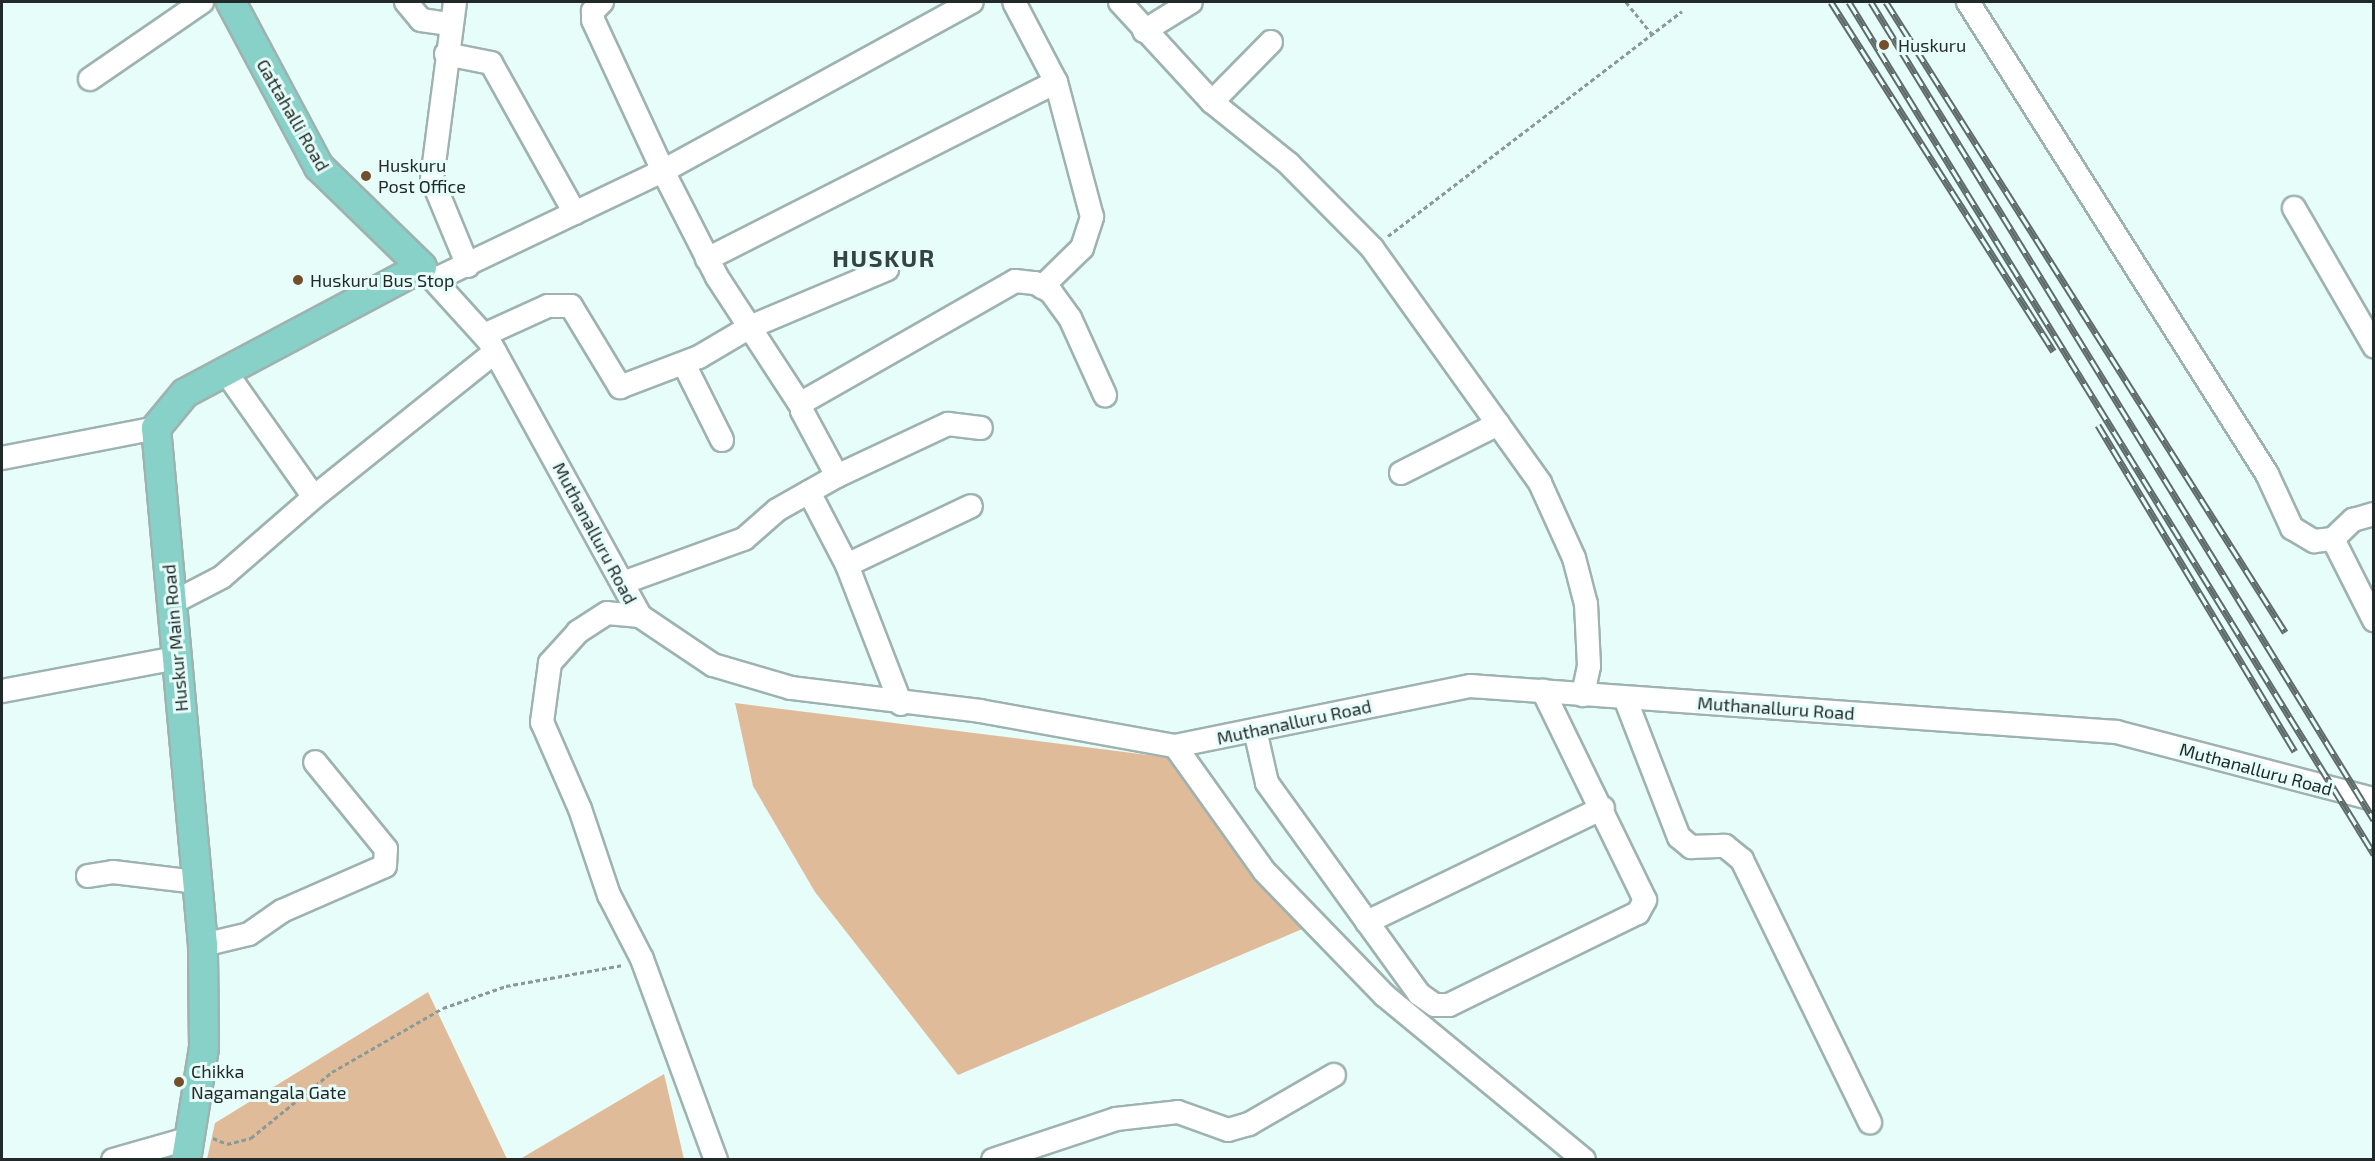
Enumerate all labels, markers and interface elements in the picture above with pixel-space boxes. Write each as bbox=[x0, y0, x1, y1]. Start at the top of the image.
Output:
place label: Huskuru bbox=[1898, 34, 1966, 56]
marker: Huskuru bbox=[1875, 36, 1893, 54]
street label: Gattahalli Road bbox=[252, 55, 334, 175]
place label: Huskuru Post Office bbox=[378, 155, 466, 198]
marker: Huskuru Post Office bbox=[359, 169, 373, 183]
district label: HUSKUR bbox=[832, 244, 936, 272]
place label: Huskuru Bus Stop bbox=[310, 269, 454, 291]
marker: Huskuru Bus Stop bbox=[291, 273, 305, 287]
street label: Muthanalluru Road bbox=[548, 458, 642, 608]
street label: Huskur Main Road bbox=[158, 563, 192, 713]
street label: Muthanalluru Road bbox=[1697, 692, 1855, 724]
street label: Muthanalluru Road bbox=[1215, 695, 1373, 749]
street label: Muthanalluru Road bbox=[2177, 738, 2335, 800]
place label: Chikka Nagamangala Gate bbox=[191, 1061, 346, 1104]
marker: Chikka Nagamangala Gate bbox=[172, 1075, 186, 1089]

